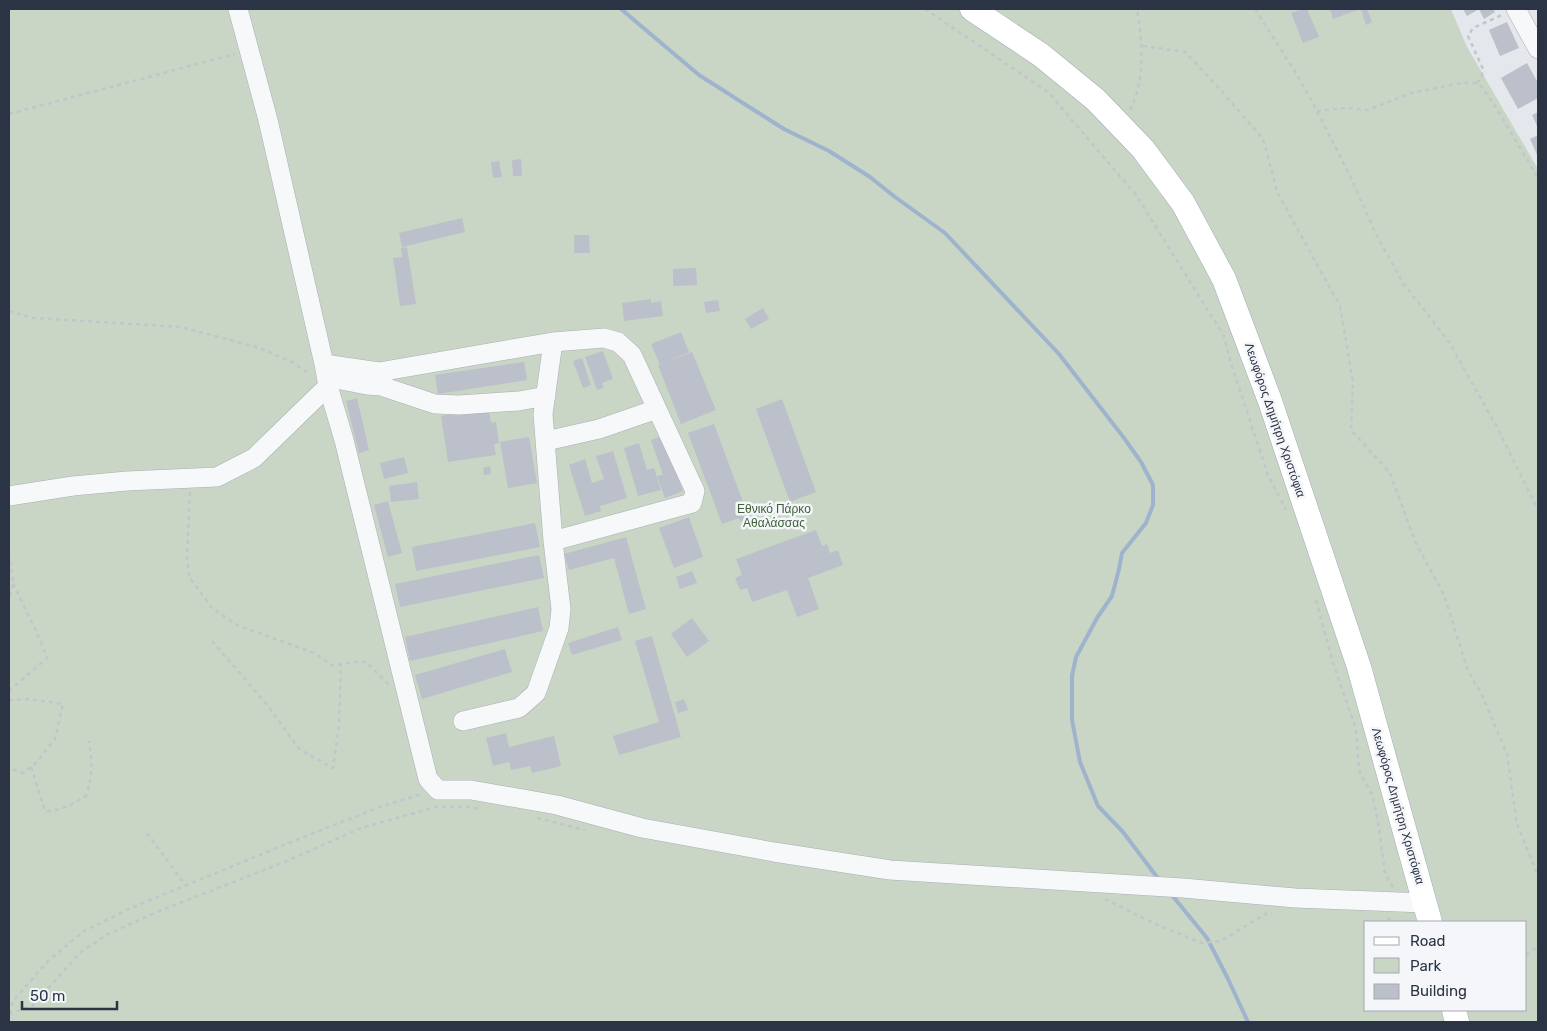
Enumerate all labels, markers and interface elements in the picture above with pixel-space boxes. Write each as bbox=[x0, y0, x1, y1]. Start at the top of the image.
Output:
street label: Λεωφόρος Δημήτρη Χριστόφια bbox=[1242, 341, 1308, 499]
park label: Εθνικό Πάρκο Αθαλάσσας bbox=[737, 502, 811, 530]
street label: Λεωφόρος Δημήτρη Χριστόφια bbox=[1369, 726, 1427, 886]
legend bbox=[1364, 921, 1527, 1011]
text: Road bbox=[1410, 932, 1446, 950]
text: Park bbox=[1410, 957, 1441, 975]
scale bar bbox=[22, 978, 118, 1010]
text: Building bbox=[1410, 982, 1467, 1000]
text: 50 m bbox=[30, 987, 65, 1005]

